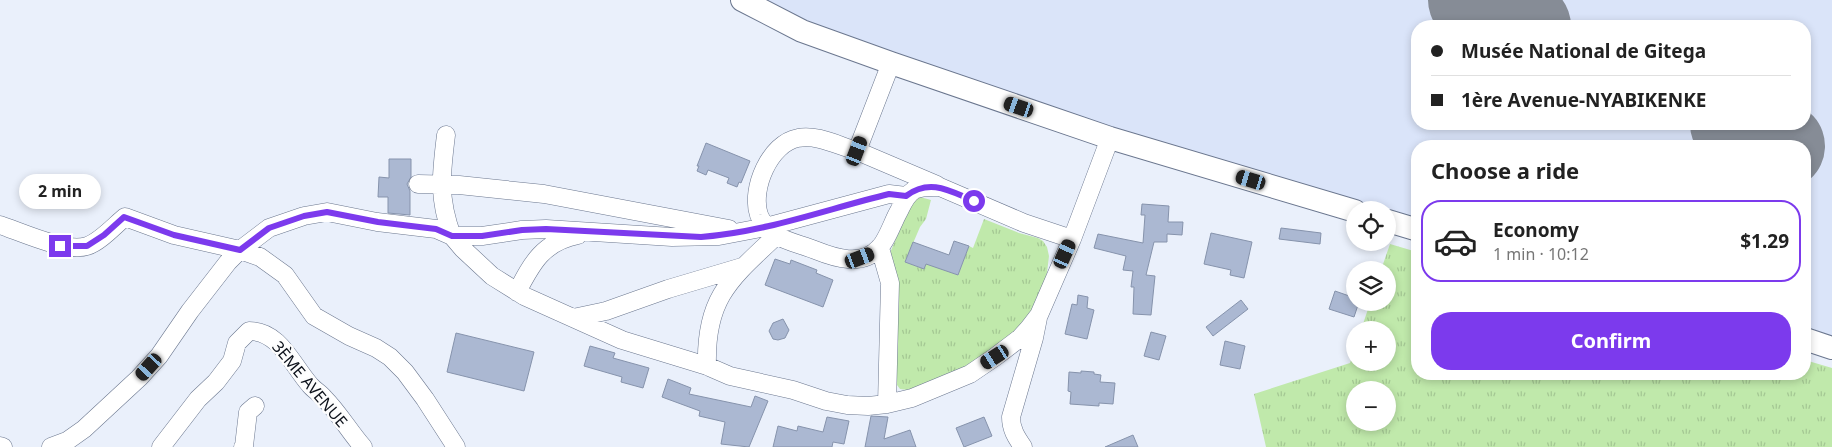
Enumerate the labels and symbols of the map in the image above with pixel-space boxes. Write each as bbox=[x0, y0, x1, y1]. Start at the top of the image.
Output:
car bbox=[1002, 95, 1035, 119]
car bbox=[844, 134, 869, 168]
car bbox=[1234, 168, 1267, 192]
callout: 2 min bbox=[19, 174, 101, 208]
route start bbox=[963, 190, 985, 212]
route end bbox=[49, 235, 71, 257]
car bbox=[1052, 237, 1077, 271]
car bbox=[843, 246, 876, 270]
street label: 3ÈME AVENUE bbox=[267, 336, 353, 432]
car bbox=[978, 343, 1011, 371]
car bbox=[133, 351, 164, 383]

